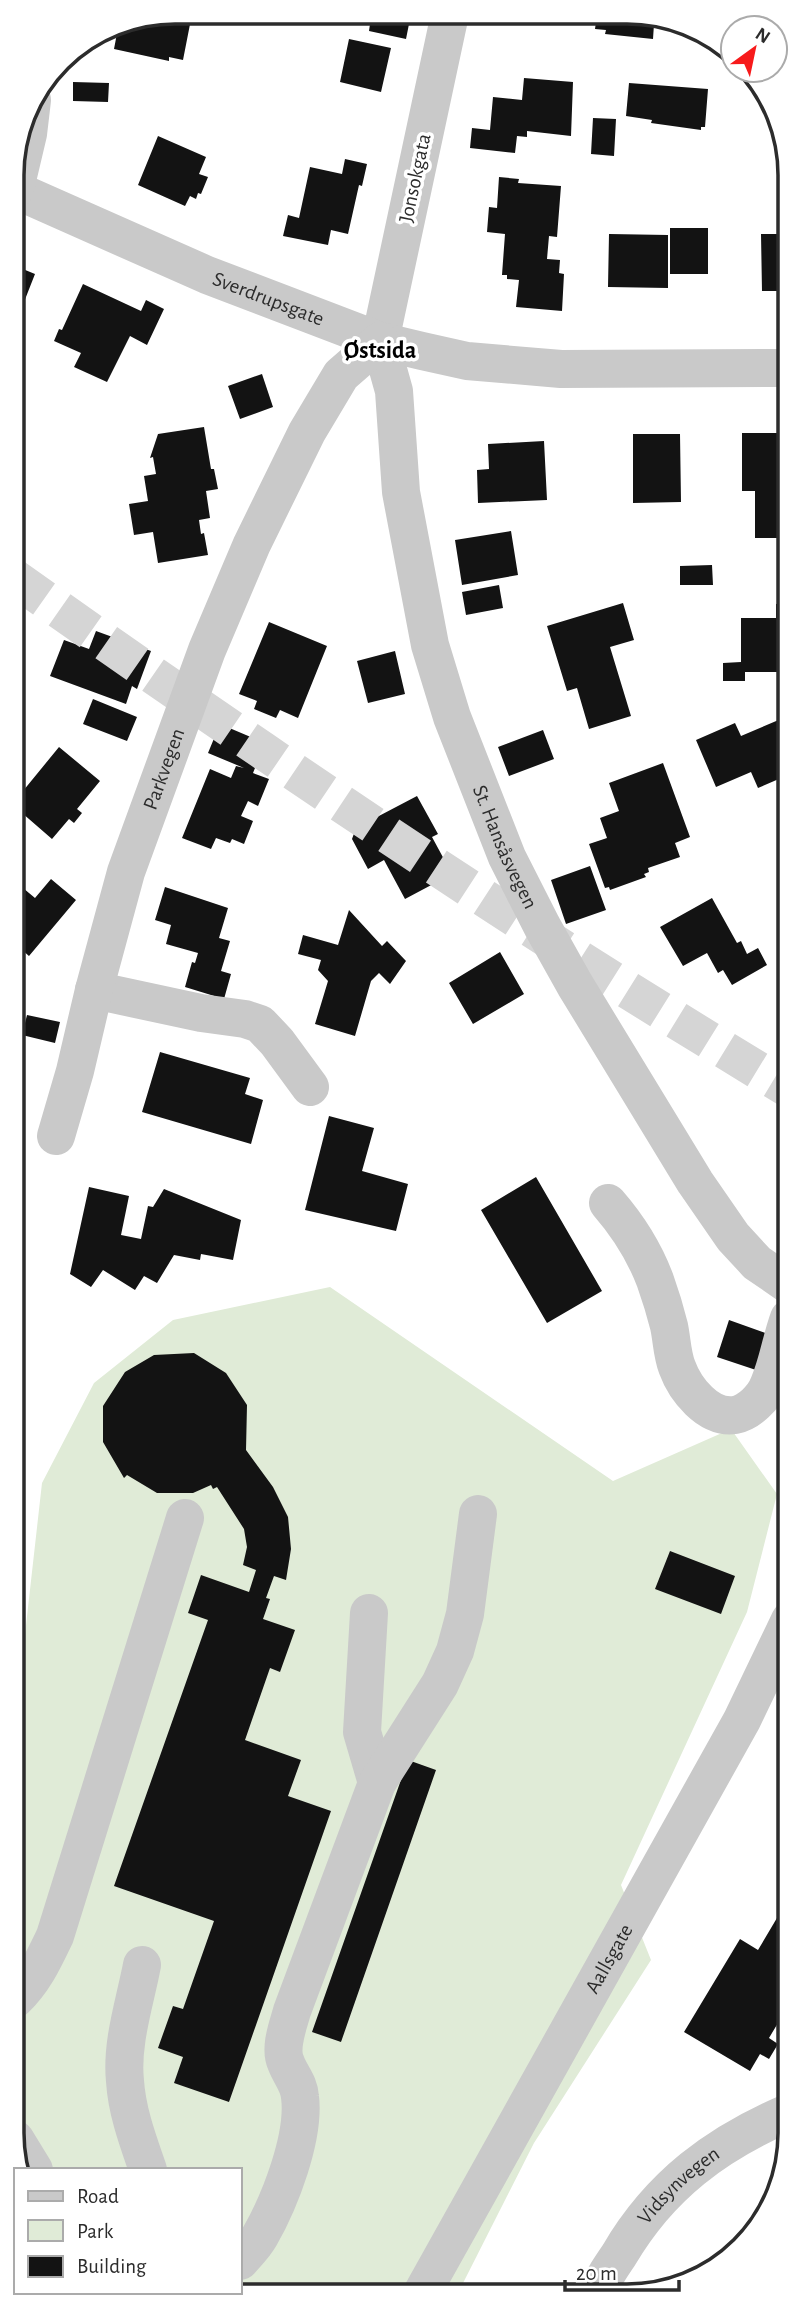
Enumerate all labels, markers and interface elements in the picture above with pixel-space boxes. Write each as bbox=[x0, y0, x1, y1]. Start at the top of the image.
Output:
north arrow bbox=[719, 14, 789, 84]
text: N bbox=[752, 24, 773, 48]
street label: Jonsokgata bbox=[395, 131, 435, 224]
street label: Sverdrupsgate bbox=[210, 268, 327, 329]
district label: Østsida bbox=[344, 339, 416, 363]
street label: Parkvegen bbox=[139, 725, 188, 812]
street label: St. Hansåsvegen bbox=[469, 782, 542, 912]
street label: Aallsgate bbox=[581, 1920, 636, 1997]
street label: Vidsynvegen bbox=[633, 2142, 723, 2228]
legend bbox=[14, 2168, 242, 2294]
text: Road bbox=[77, 2186, 119, 2207]
text: Park bbox=[77, 2221, 114, 2242]
scale bar bbox=[565, 2248, 679, 2292]
text: Building bbox=[77, 2256, 147, 2277]
text: 20 m bbox=[576, 2263, 617, 2284]

